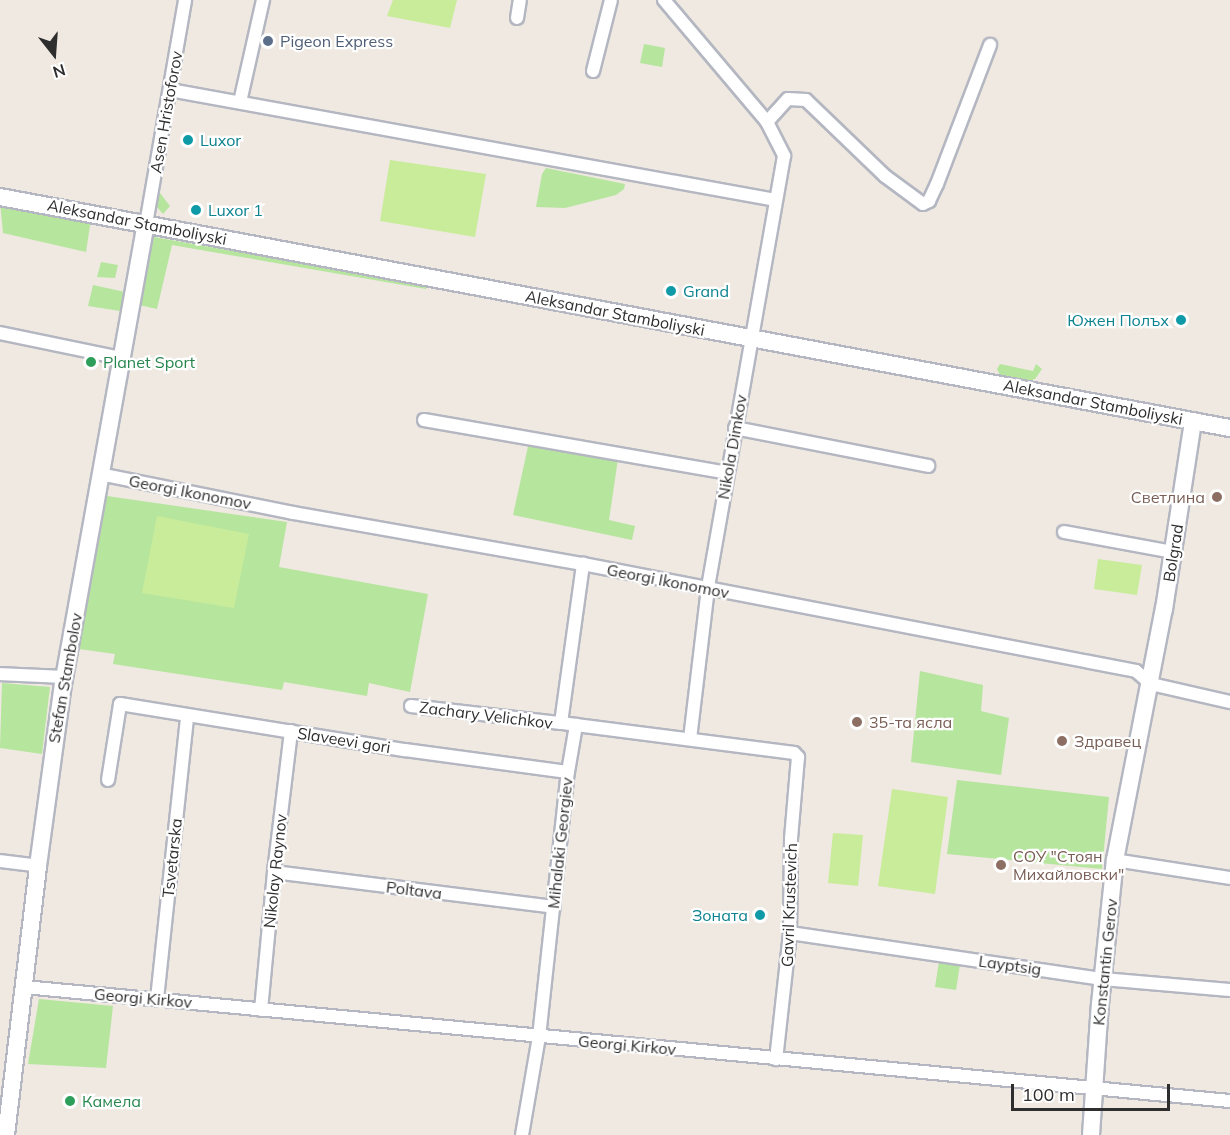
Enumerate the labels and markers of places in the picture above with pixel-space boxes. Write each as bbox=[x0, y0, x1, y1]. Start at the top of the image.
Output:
place label: Pigeon Express bbox=[280, 31, 393, 51]
marker: Pigeon Express bbox=[261, 34, 275, 48]
place label: Luxor bbox=[200, 130, 241, 150]
marker: Luxor bbox=[181, 133, 195, 147]
place label: Luxor 1 bbox=[208, 200, 263, 220]
marker: Luxor 1 bbox=[189, 203, 203, 217]
place label: Grand bbox=[683, 281, 729, 301]
marker: Grand bbox=[664, 284, 678, 298]
place label: Южен Полъх bbox=[1067, 310, 1169, 330]
marker: Южен Полъх bbox=[1174, 313, 1188, 327]
place label: Planet Sport bbox=[103, 352, 195, 372]
marker: Planet Sport bbox=[84, 355, 98, 369]
place label: Светлина bbox=[1131, 487, 1205, 507]
marker: Светлина bbox=[1210, 490, 1224, 504]
place label: 35-та ясла bbox=[869, 712, 952, 732]
marker: 35-та ясла bbox=[850, 715, 864, 729]
place label: Здравец bbox=[1074, 731, 1141, 751]
marker: Здравец bbox=[1055, 734, 1069, 748]
place label: СОУ "Стоян Михайловски" bbox=[1013, 846, 1124, 884]
marker: СОУ "Стоян Михайловски" bbox=[994, 858, 1008, 872]
place label: Зоната bbox=[692, 905, 748, 925]
marker: Зоната bbox=[753, 908, 767, 922]
place label: Камела bbox=[82, 1091, 141, 1111]
marker: Камела bbox=[63, 1094, 77, 1108]

